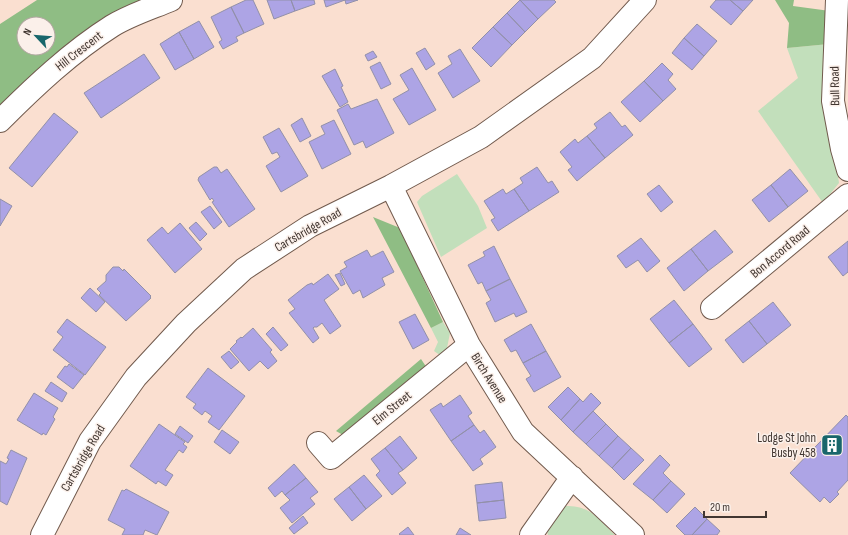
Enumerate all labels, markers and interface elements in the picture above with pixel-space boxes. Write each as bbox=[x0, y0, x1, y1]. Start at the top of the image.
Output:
north arrow bbox=[16, 16, 56, 56]
text: N bbox=[20, 26, 35, 37]
street label: Hill Crescent bbox=[52, 28, 106, 74]
street label: Bull Road bbox=[827, 66, 843, 106]
street label: Cartsbridge Road bbox=[272, 204, 344, 256]
street label: Bon Accord Road bbox=[747, 222, 813, 282]
street label: Birch Avenue bbox=[467, 350, 511, 406]
street label: Elm Street bbox=[369, 387, 415, 429]
street label: Cartsbridge Road bbox=[57, 422, 109, 494]
place label: Lodge St John Busby 458 bbox=[757, 430, 816, 461]
building icon: Lodge St John Busby 458 bbox=[819, 432, 845, 458]
scale bar bbox=[704, 493, 766, 519]
text: 20 m bbox=[710, 500, 730, 515]

